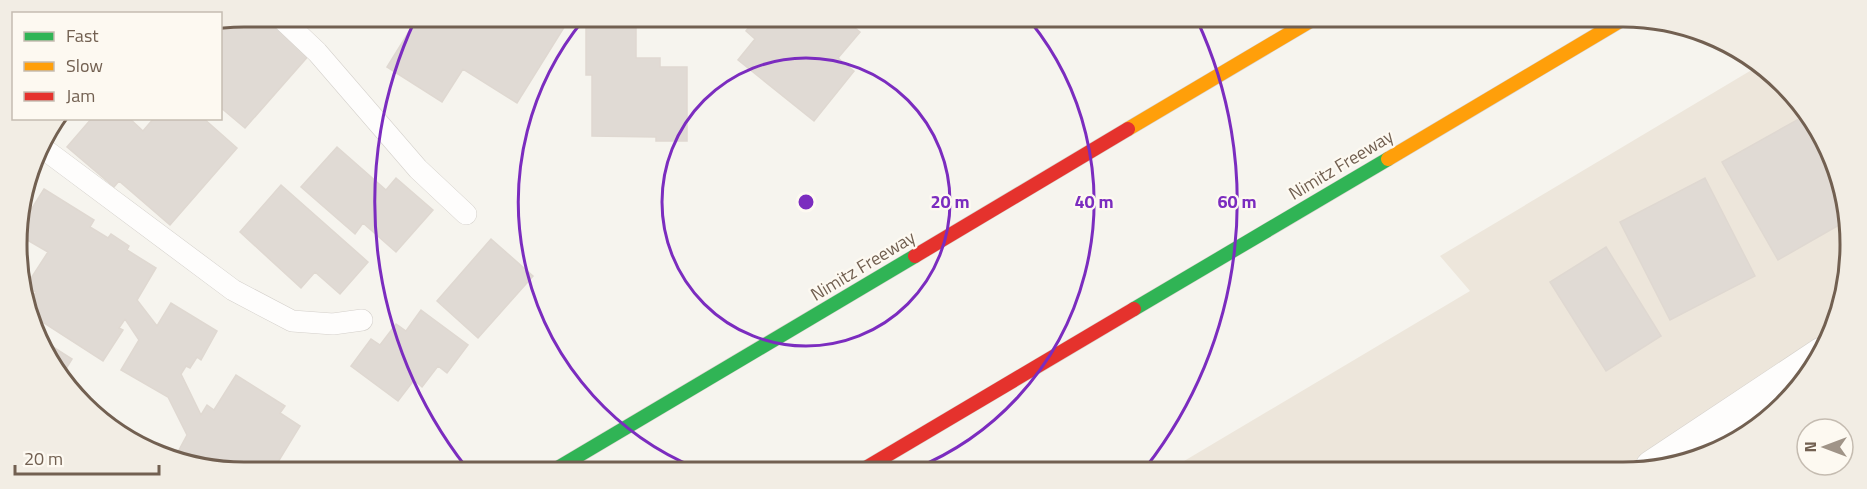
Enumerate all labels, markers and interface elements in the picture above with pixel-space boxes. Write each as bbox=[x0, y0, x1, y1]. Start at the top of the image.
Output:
legend bbox=[12, 12, 222, 120]
text: Fast bbox=[66, 22, 99, 49]
text: Slow bbox=[66, 52, 103, 79]
text: Jam bbox=[66, 82, 95, 109]
street label: Nimitz Freeway bbox=[1283, 122, 1399, 207]
text: 20 m bbox=[930, 188, 970, 215]
text: 40 m bbox=[1074, 188, 1114, 215]
text: 60 m bbox=[1217, 188, 1257, 215]
centre of rings bbox=[796, 192, 816, 212]
street label: Nimitz Freeway bbox=[805, 223, 921, 308]
north arrow bbox=[1795, 417, 1855, 477]
scale bar bbox=[15, 438, 159, 476]
text: N bbox=[1798, 441, 1822, 453]
text: 20 m bbox=[24, 445, 63, 472]

